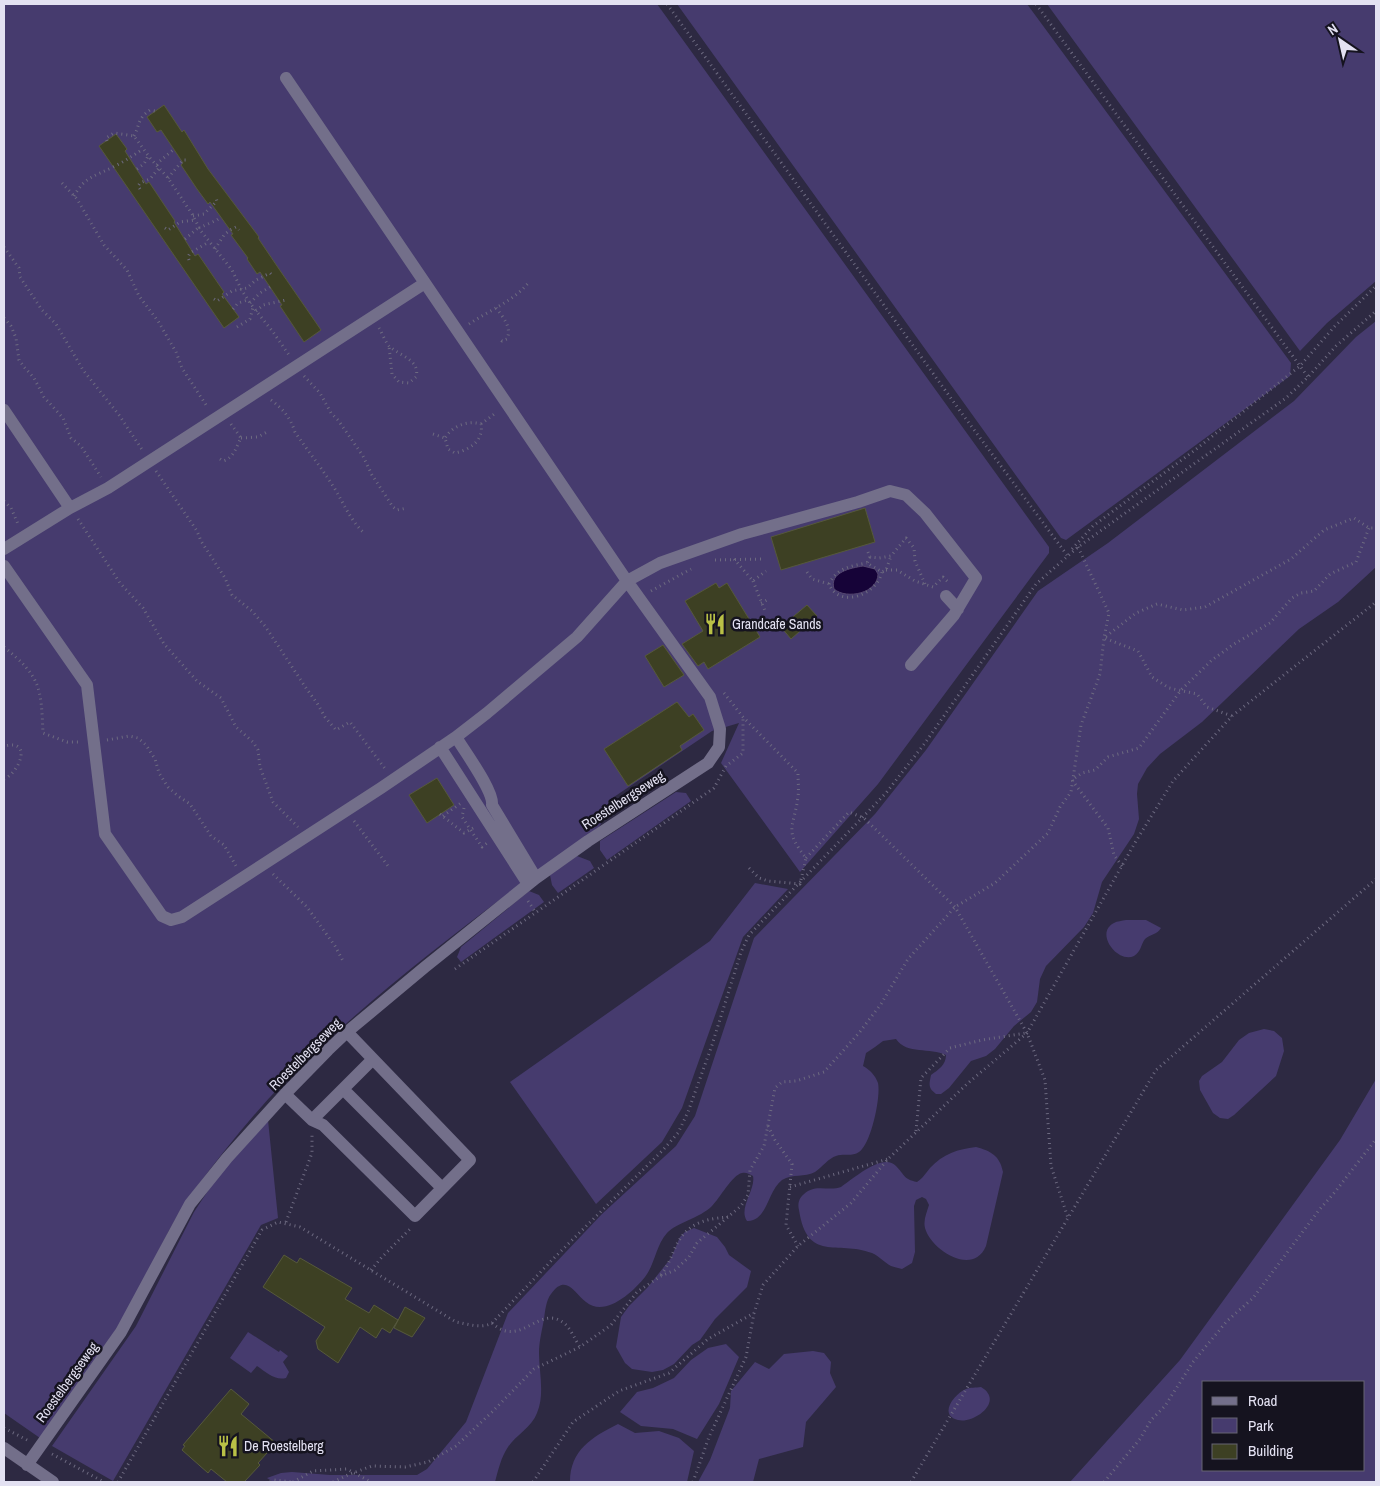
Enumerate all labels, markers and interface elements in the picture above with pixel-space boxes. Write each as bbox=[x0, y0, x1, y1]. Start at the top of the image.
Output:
north arrow bbox=[1315, 15, 1365, 65]
text: N bbox=[1324, 19, 1341, 39]
restaurant icon: Grandcafe Sands bbox=[702, 611, 728, 637]
place label: Grandcafe Sands bbox=[732, 615, 822, 633]
street label: Roestelbergseweg bbox=[578, 766, 668, 833]
street label: Roestelbergseweg bbox=[265, 1014, 345, 1094]
street label: Roestelbergseweg bbox=[32, 1338, 103, 1426]
legend bbox=[1202, 1381, 1365, 1471]
text: Road bbox=[1248, 1390, 1277, 1411]
text: Park bbox=[1248, 1415, 1274, 1436]
restaurant icon: De Roestelberg bbox=[215, 1433, 241, 1459]
place label: De Roestelberg bbox=[244, 1437, 324, 1455]
text: Building bbox=[1248, 1440, 1293, 1461]

